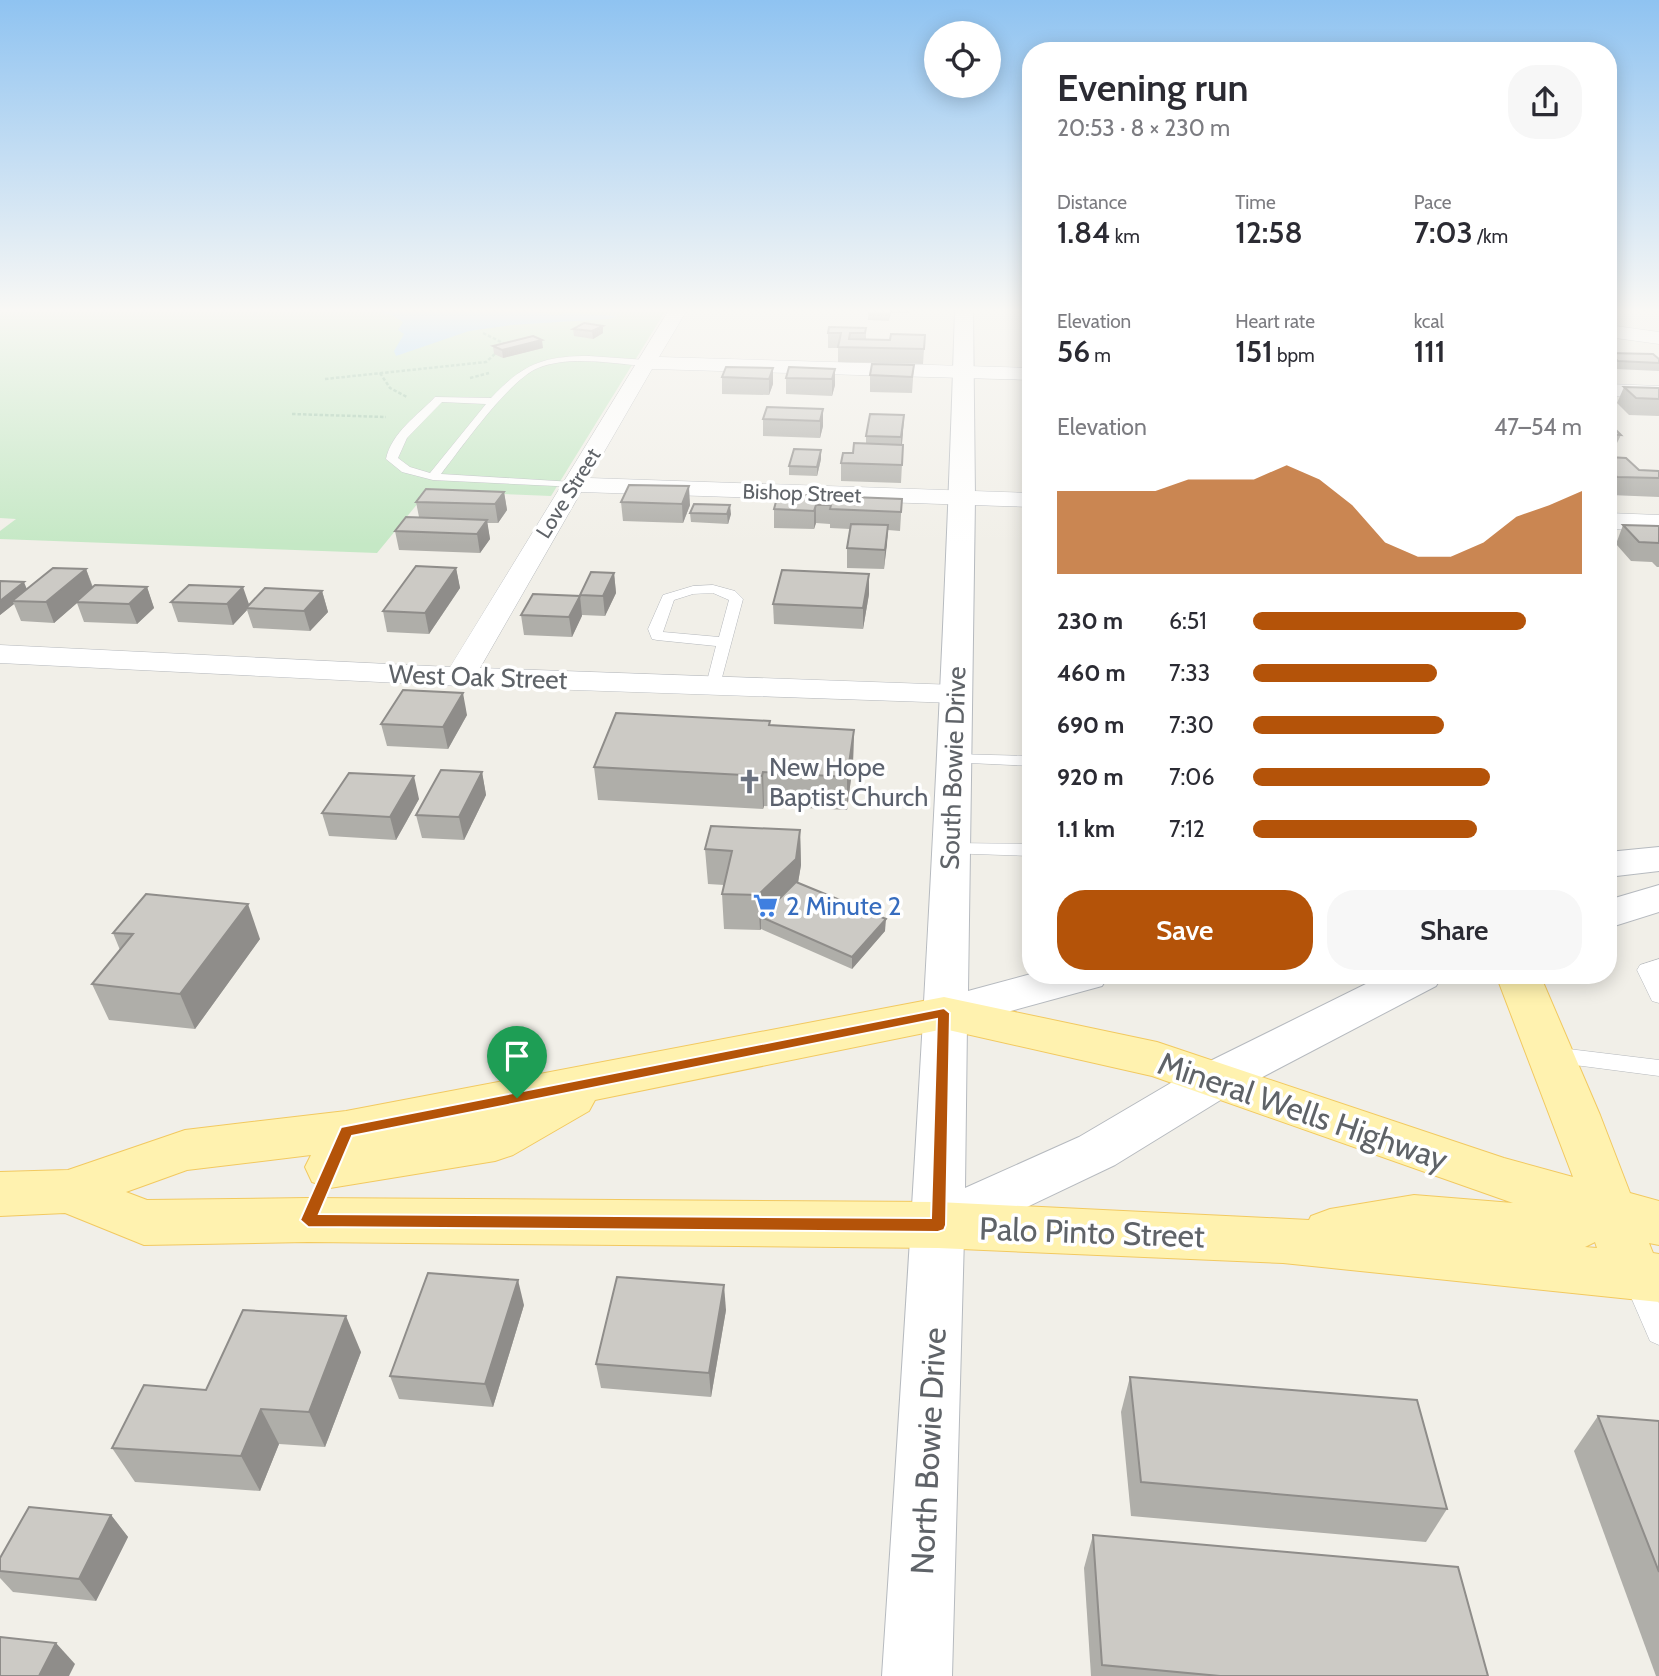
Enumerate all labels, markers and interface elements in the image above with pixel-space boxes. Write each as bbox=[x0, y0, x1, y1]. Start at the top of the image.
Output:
map controls bbox=[924, 21, 1001, 98]
button: locate bbox=[924, 21, 1001, 98]
text: Evening run bbox=[1057, 64, 1249, 111]
button: share bbox=[1508, 65, 1582, 139]
text: 20:53 · 8 × 230 m bbox=[1057, 114, 1230, 142]
text: Distance bbox=[1057, 191, 1127, 214]
text: Time bbox=[1235, 191, 1276, 214]
text: Pace bbox=[1414, 191, 1452, 214]
text: 1.84 bbox=[1057, 214, 1110, 251]
text: 12:58 bbox=[1235, 214, 1303, 251]
text: 7:03 bbox=[1414, 214, 1473, 251]
text: km bbox=[1110, 225, 1140, 248]
text: /km bbox=[1473, 225, 1508, 248]
text: Elevation bbox=[1057, 310, 1131, 333]
text: Heart rate bbox=[1235, 310, 1315, 333]
text: kcal bbox=[1414, 310, 1444, 333]
text: 56 bbox=[1057, 333, 1090, 370]
text: 151 bbox=[1235, 333, 1273, 370]
text: 111 bbox=[1414, 333, 1445, 370]
text: m bbox=[1090, 344, 1111, 367]
text: bpm bbox=[1273, 344, 1315, 367]
text: Elevation bbox=[1057, 413, 1147, 441]
text: 47–54 m bbox=[1494, 413, 1582, 441]
street label: Love Street bbox=[531, 443, 605, 543]
street label: Bishop Street bbox=[742, 478, 862, 508]
text: 230 m bbox=[1057, 607, 1123, 635]
text: 6:51 bbox=[1169, 607, 1207, 635]
street label: West Oak Street bbox=[388, 658, 568, 696]
text: 460 m bbox=[1057, 659, 1126, 687]
text: 7:33 bbox=[1169, 659, 1210, 687]
street label: South Bowie Drive bbox=[933, 666, 973, 870]
text: 690 m bbox=[1057, 711, 1124, 739]
text: 7:30 bbox=[1169, 711, 1214, 739]
place label: New Hope Baptist Church bbox=[769, 751, 928, 813]
text: 920 m bbox=[1057, 763, 1124, 791]
text: 7:06 bbox=[1169, 763, 1214, 791]
church icon: New Hope Baptist Church bbox=[735, 768, 763, 796]
text: 1.1 km bbox=[1057, 815, 1115, 843]
text: 7:12 bbox=[1169, 815, 1205, 843]
place label: 2 Minute 2 bbox=[786, 890, 901, 922]
button: Save bbox=[1057, 890, 1313, 970]
button: Share bbox=[1327, 890, 1582, 970]
supermarket icon: 2 Minute 2 bbox=[752, 892, 780, 920]
pin bbox=[487, 1026, 547, 1098]
icon: arrive bbox=[498, 1037, 536, 1075]
street label: Mineral Wells Highway bbox=[1153, 1043, 1453, 1179]
street label: Palo Pinto Street bbox=[979, 1209, 1206, 1255]
street label: North Bowie Drive bbox=[902, 1327, 954, 1575]

